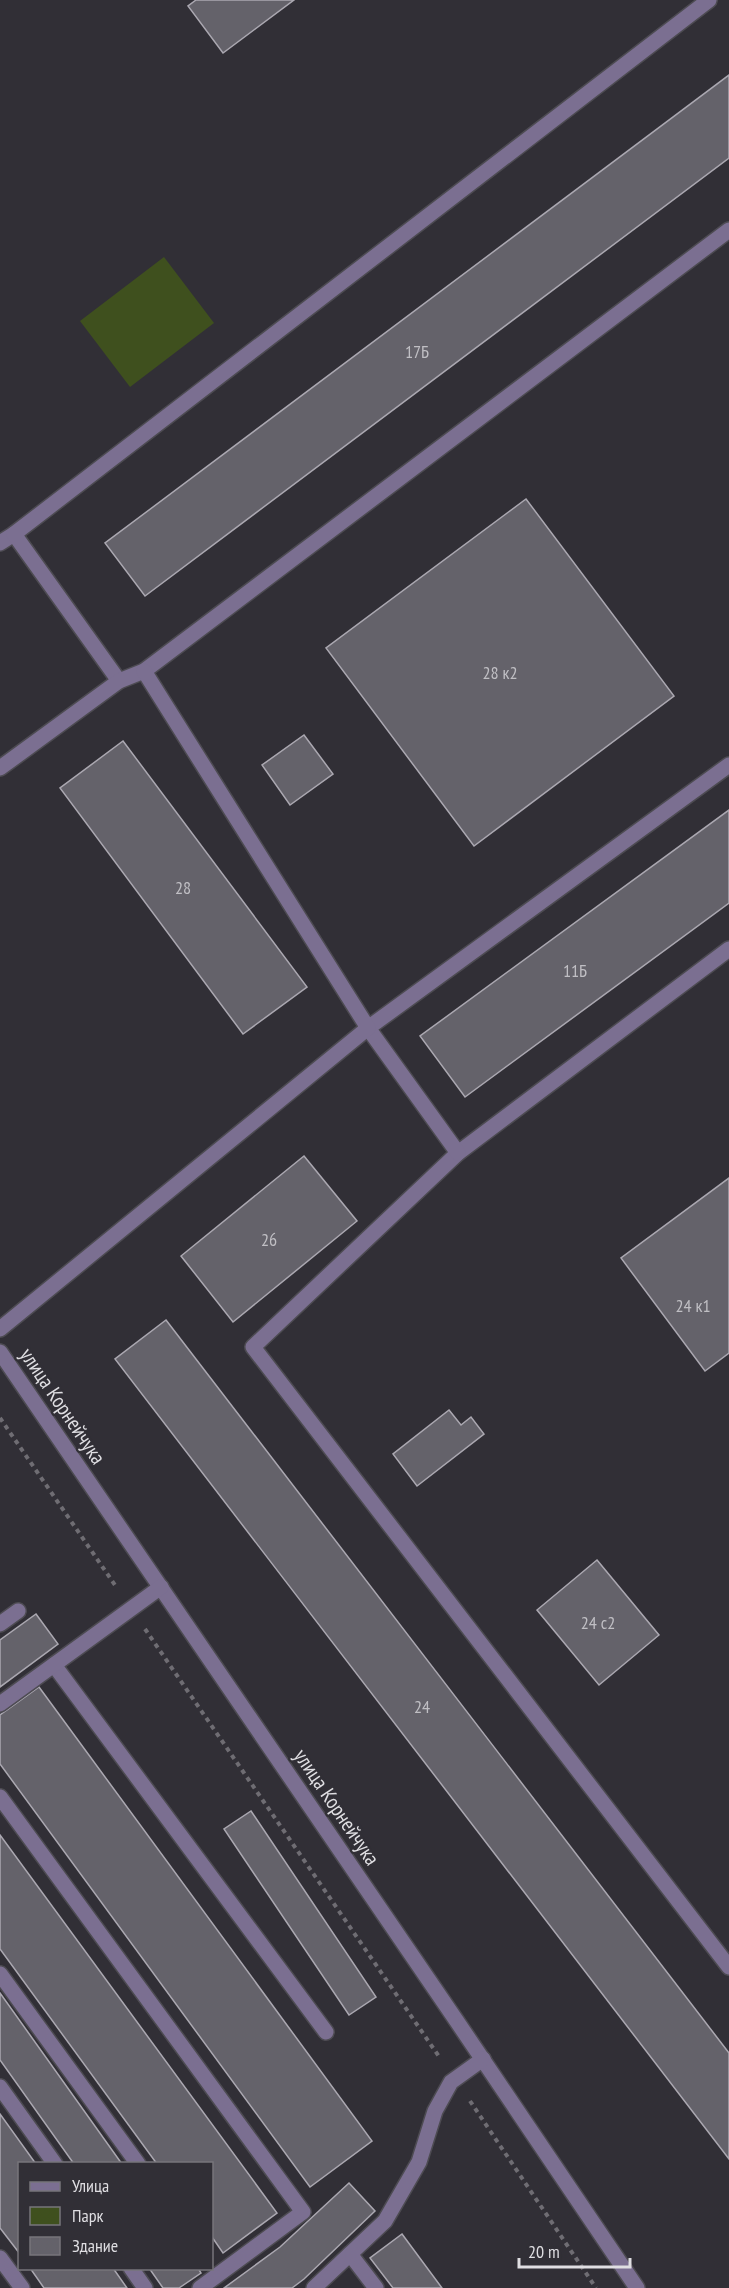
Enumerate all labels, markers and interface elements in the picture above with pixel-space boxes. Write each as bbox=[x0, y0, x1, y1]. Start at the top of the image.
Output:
house number: 17Б bbox=[405, 340, 429, 363]
house number: 28 к2 bbox=[482, 661, 518, 684]
house number: 28 bbox=[175, 876, 191, 899]
house number: 11Б bbox=[563, 959, 587, 982]
house number: 26 bbox=[261, 1228, 277, 1251]
house number: 24 к1 bbox=[675, 1294, 711, 1317]
street label: улица Корнейчука bbox=[14, 1343, 112, 1469]
house number: 24 с2 bbox=[581, 1611, 615, 1634]
house number: 24 bbox=[414, 1695, 430, 1718]
street label: улица Корнейчука bbox=[288, 1744, 386, 1870]
legend bbox=[18, 2162, 213, 2270]
text: Улица bbox=[72, 2174, 109, 2197]
text: Парк bbox=[72, 2204, 103, 2227]
scale bar bbox=[519, 2231, 630, 2269]
text: Здание bbox=[72, 2234, 118, 2257]
text: 20 m bbox=[528, 2240, 560, 2263]

